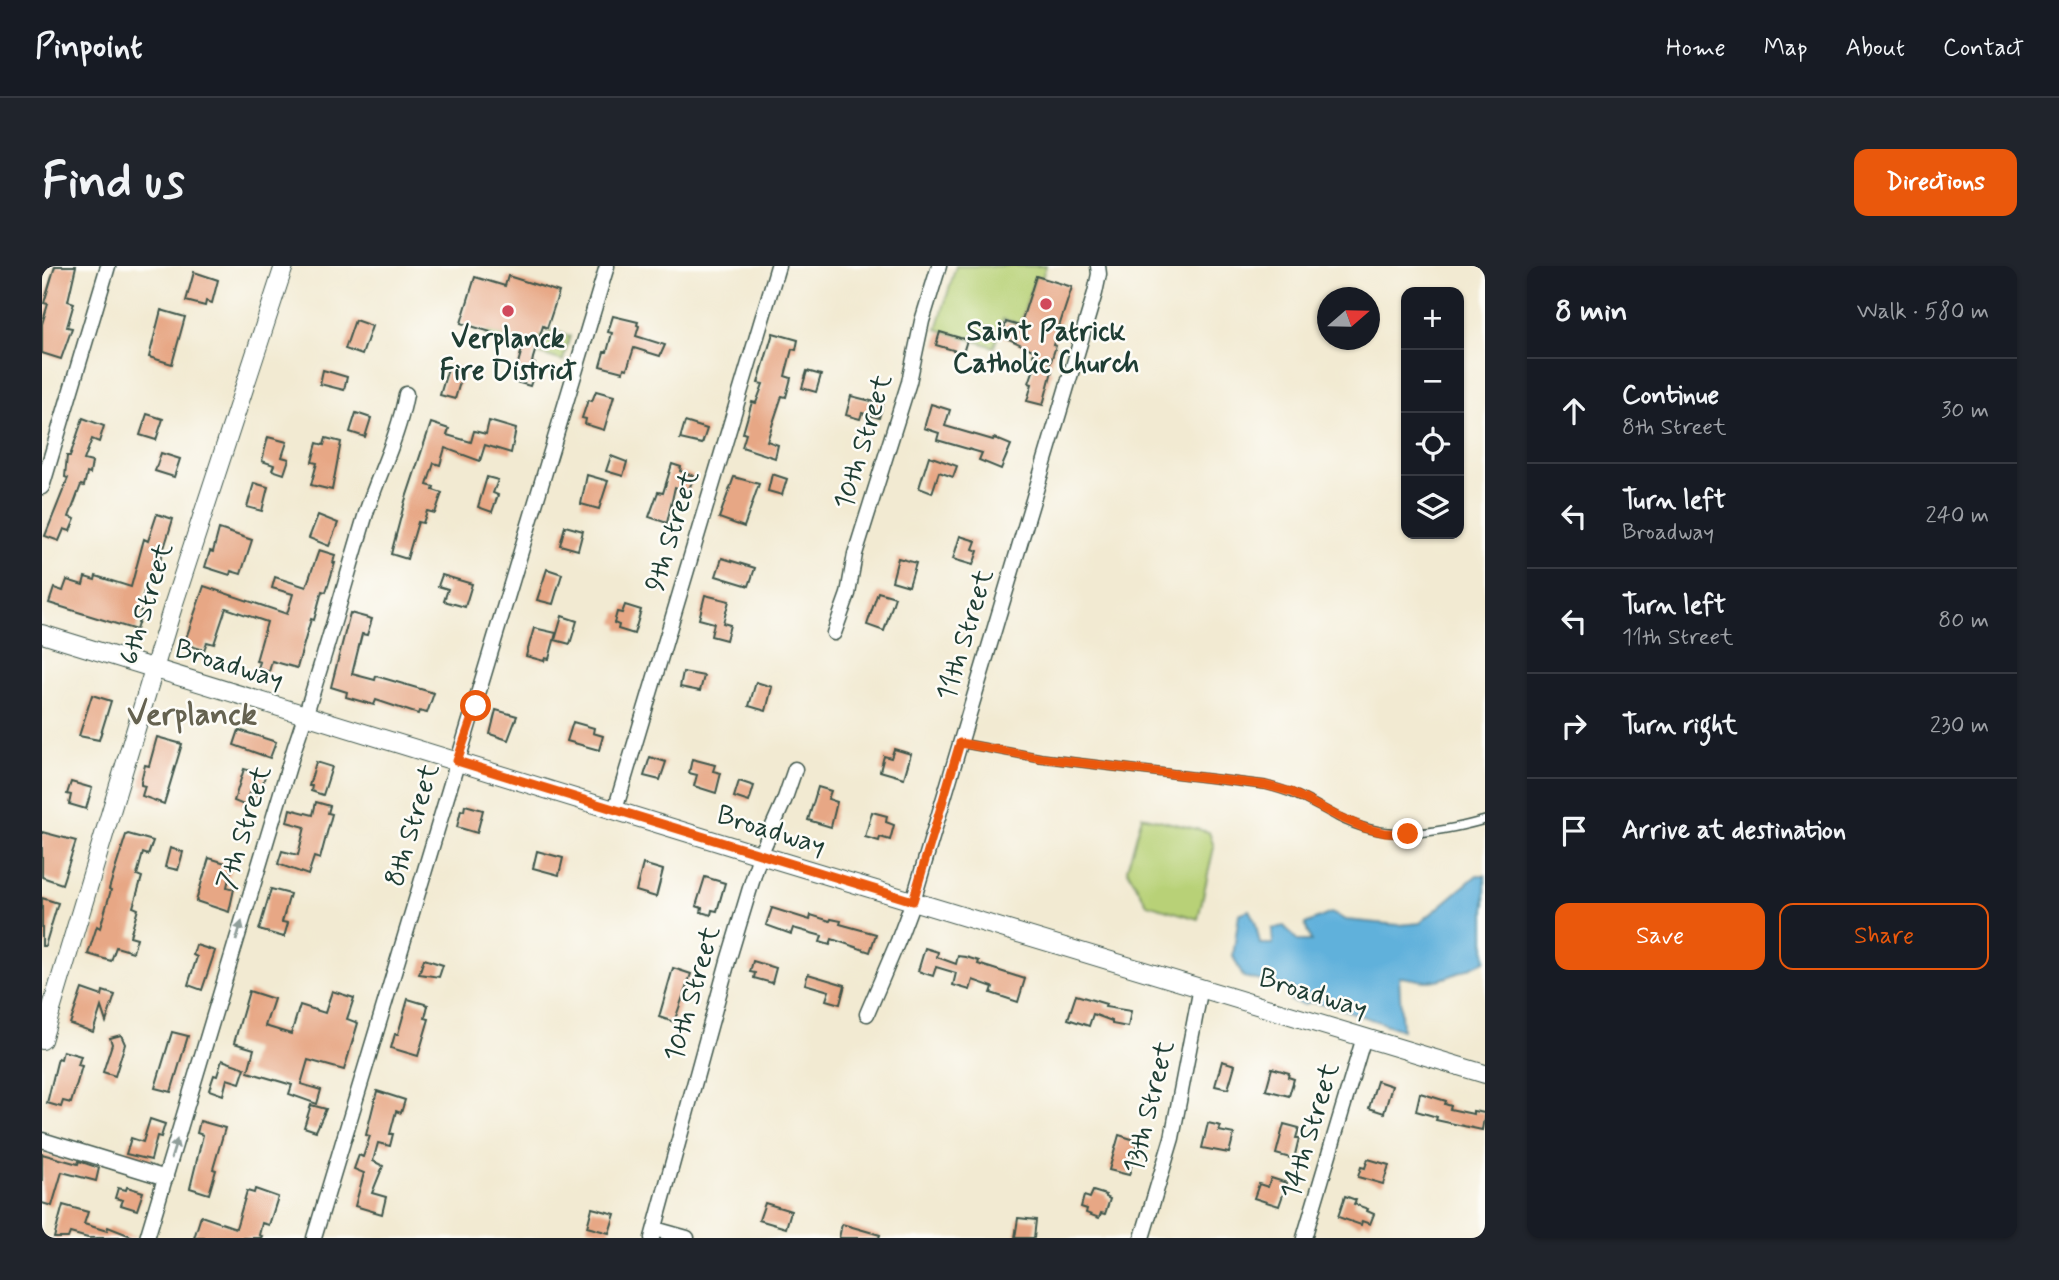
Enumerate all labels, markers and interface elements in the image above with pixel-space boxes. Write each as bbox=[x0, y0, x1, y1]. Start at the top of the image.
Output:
text: Pinpoint bbox=[35, 26, 143, 70]
text: Home bbox=[1666, 33, 1726, 64]
text: Map bbox=[1764, 33, 1808, 64]
text: About bbox=[1846, 33, 1905, 64]
text: Contact bbox=[1943, 33, 2024, 64]
button: Directions bbox=[1854, 149, 2017, 216]
text: Find us bbox=[42, 150, 185, 215]
north arrow bbox=[1317, 287, 1380, 350]
map controls bbox=[1401, 287, 1464, 539]
button: + bbox=[1401, 287, 1464, 350]
text: 8 min bbox=[1555, 292, 1628, 331]
marker: Saint Patrick Catholic Church bbox=[1038, 296, 1054, 312]
text: Walk · 580 m bbox=[1857, 297, 1989, 327]
marker: Verplanck Fire District bbox=[500, 303, 516, 319]
place label: Saint Patrick Catholic Church bbox=[953, 314, 1139, 383]
place label: Verplanck Fire District bbox=[439, 321, 577, 390]
button: − bbox=[1401, 350, 1464, 413]
street label: 10th Street bbox=[826, 369, 902, 514]
text: Continue bbox=[1622, 379, 1719, 413]
icon: ahead bbox=[1555, 392, 1593, 430]
text: 30 m bbox=[1941, 396, 1989, 426]
button: locate bbox=[1401, 413, 1464, 476]
text: 8th Street bbox=[1622, 413, 1726, 443]
street label: 9th Street bbox=[637, 465, 709, 596]
button: layers bbox=[1401, 476, 1464, 539]
text: Turn left bbox=[1622, 484, 1726, 518]
icon: left bbox=[1555, 497, 1593, 535]
text: 240 m bbox=[1925, 501, 1989, 531]
text: Broadway bbox=[1622, 518, 1714, 548]
street label: 6th Street bbox=[111, 538, 183, 669]
street label: 11th Street bbox=[928, 564, 1004, 705]
text: Turn left bbox=[1622, 589, 1726, 623]
icon: left bbox=[1555, 602, 1593, 640]
text: 80 m bbox=[1938, 606, 1989, 636]
text: 11th Street bbox=[1622, 623, 1734, 653]
street label: Broadway bbox=[170, 631, 288, 699]
route start bbox=[460, 690, 491, 721]
district label: Verplanck bbox=[127, 694, 257, 736]
icon: right bbox=[1555, 707, 1593, 745]
text: Turn right bbox=[1622, 709, 1738, 743]
text: 230 m bbox=[1930, 711, 1989, 741]
street label: 8th Street bbox=[377, 758, 449, 891]
street label: 7th Street bbox=[209, 761, 282, 895]
street label: Broadway bbox=[712, 797, 830, 865]
icon: arrive bbox=[1555, 812, 1593, 850]
text: Arrive at destination bbox=[1622, 814, 1846, 848]
route end bbox=[1392, 818, 1423, 849]
button: Save bbox=[1555, 903, 1765, 970]
button: Share bbox=[1779, 903, 1989, 970]
one-way arrow bbox=[235, 921, 245, 942]
street label: 10th Street bbox=[656, 921, 730, 1066]
street label: Broadway bbox=[1254, 960, 1372, 1028]
street label: 13th Street bbox=[1116, 1036, 1184, 1177]
street label: 14th Street bbox=[1273, 1058, 1349, 1204]
one-way arrow bbox=[170, 1139, 180, 1160]

